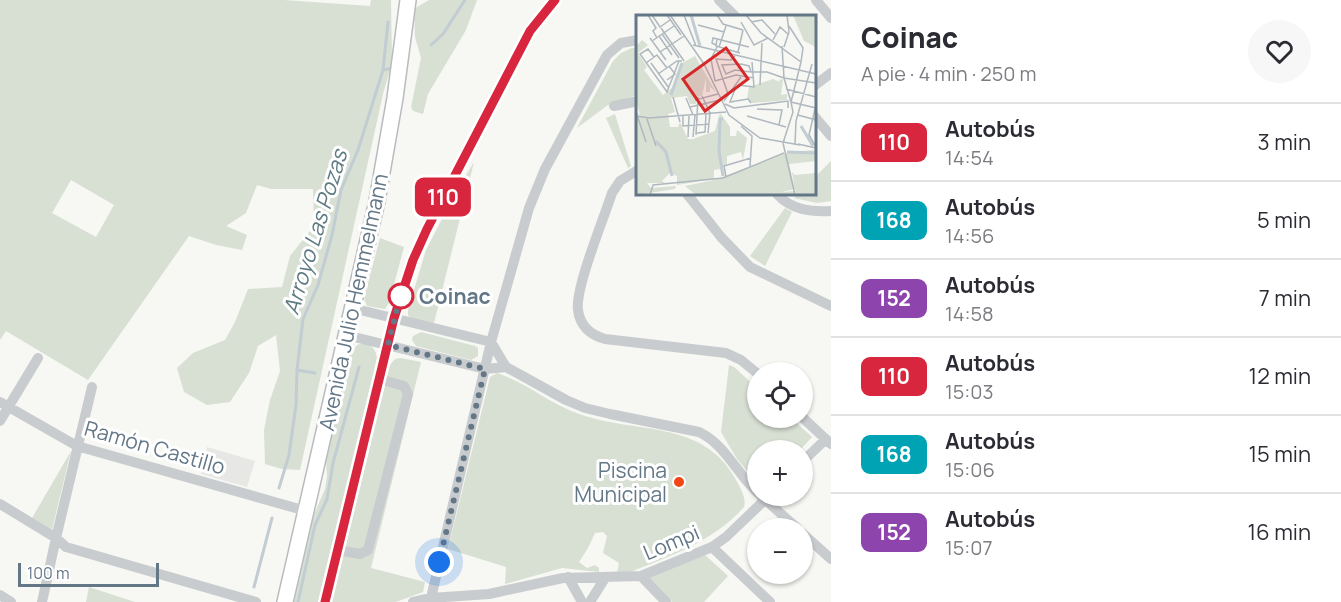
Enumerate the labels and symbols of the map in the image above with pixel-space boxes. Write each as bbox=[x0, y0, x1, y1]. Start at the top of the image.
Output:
inset map bbox=[636, 15, 816, 195]
water label: Arroyo Las Pozas bbox=[276, 145, 355, 318]
street label: Avenida Julio Hemmelmann bbox=[312, 171, 394, 433]
line badge: 110 bbox=[408, 178, 478, 216]
place label: Coinac bbox=[419, 282, 491, 310]
marker: Coinac bbox=[388, 283, 414, 309]
street label: Ramón Castillo bbox=[81, 414, 229, 480]
place label: Piscina Municipal bbox=[574, 456, 667, 508]
marker: Piscina Municipal bbox=[672, 475, 686, 489]
street label: Lompi bbox=[639, 518, 703, 566]
your location bbox=[424, 547, 454, 577]
scale bar bbox=[18, 560, 159, 588]

